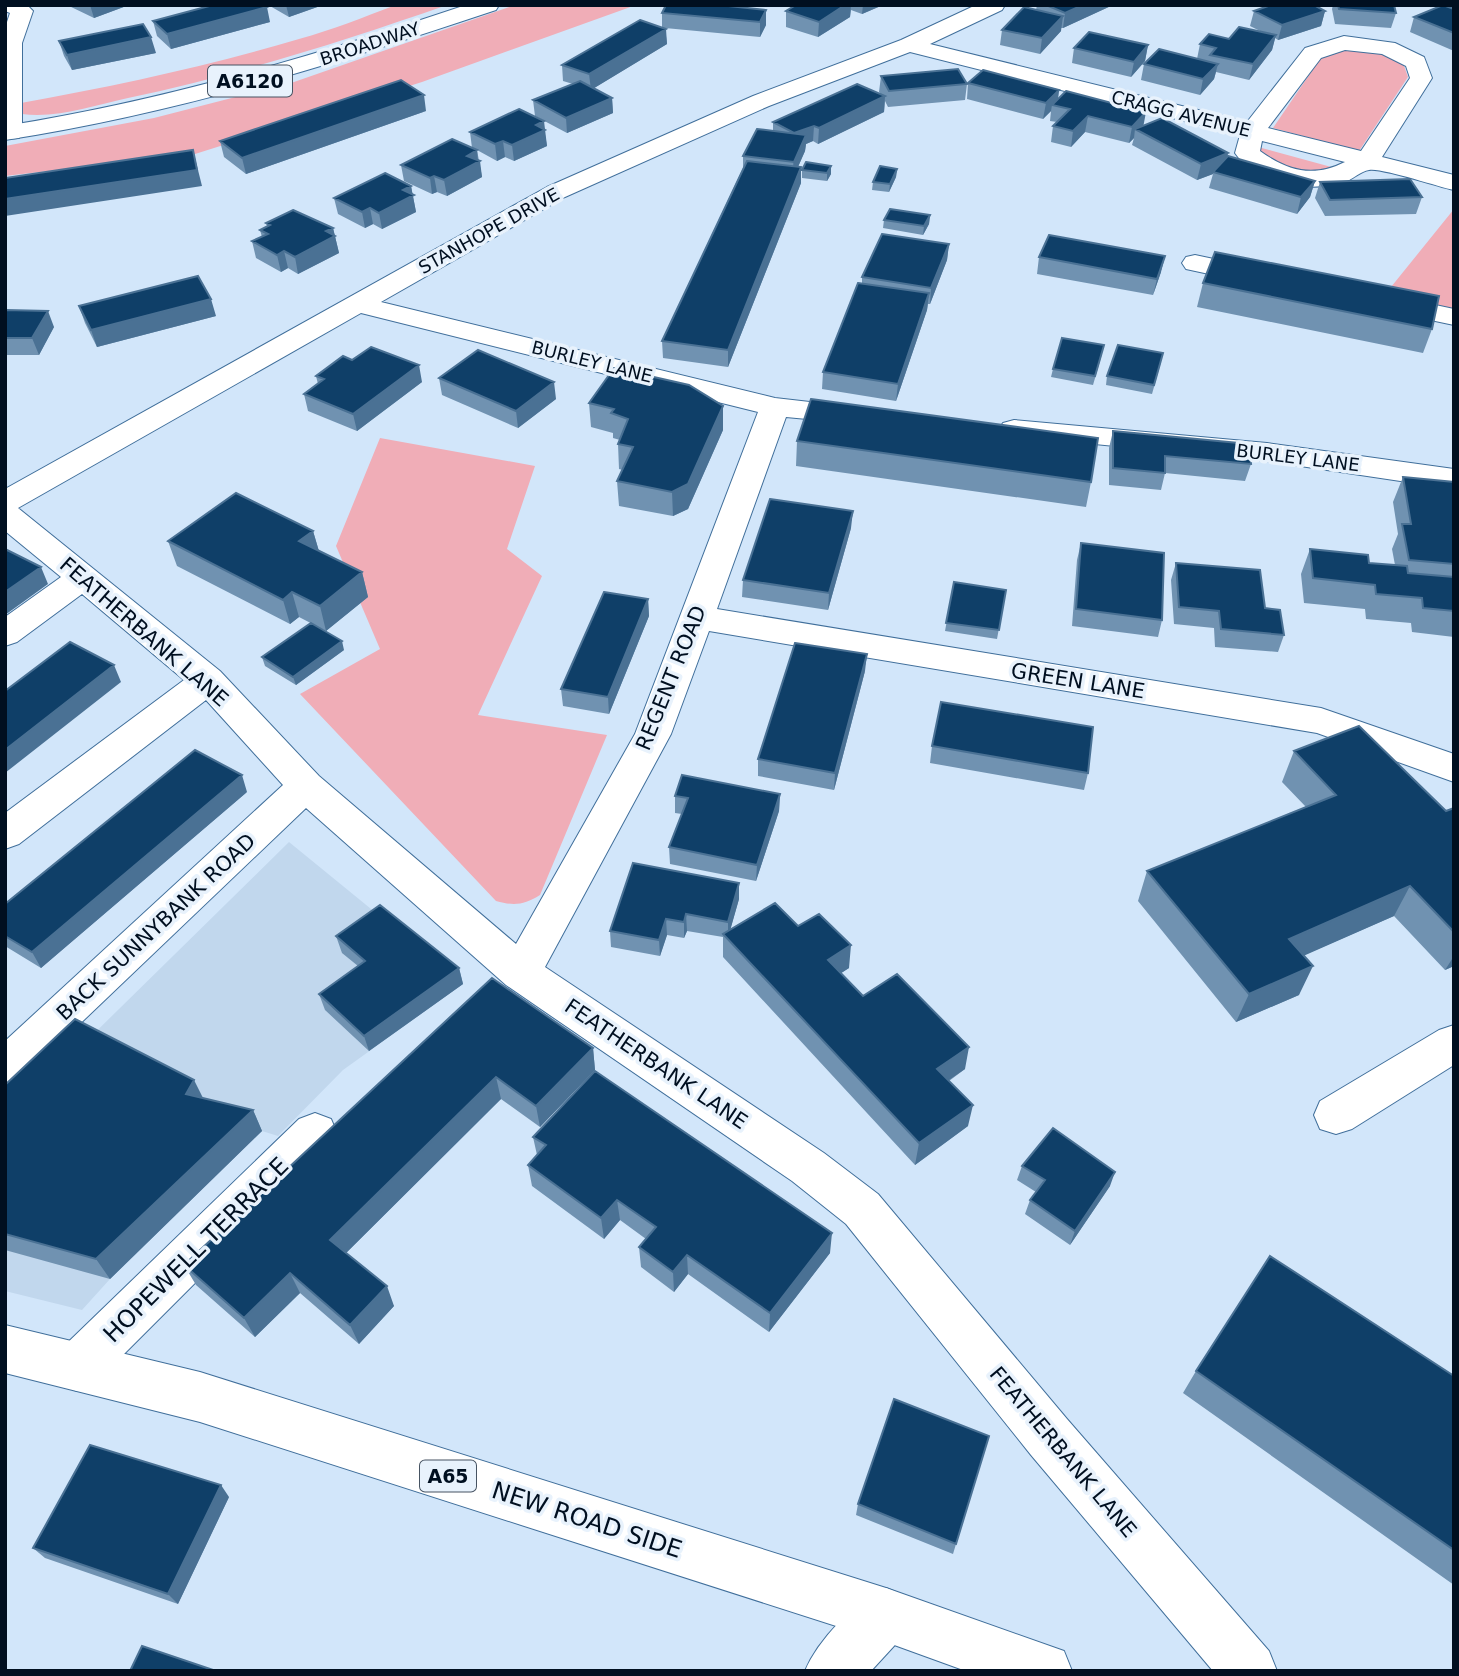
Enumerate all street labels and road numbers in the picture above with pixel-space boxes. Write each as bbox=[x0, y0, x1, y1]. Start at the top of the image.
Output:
street label: BROADWAY bbox=[317, 17, 423, 70]
road number: A6120 bbox=[208, 66, 292, 96]
street label: CRAGG AVENUE bbox=[1109, 86, 1253, 141]
street label: STANHOPE DRIVE bbox=[415, 183, 563, 278]
street label: BURLEY LANE bbox=[530, 336, 655, 387]
street label: BURLEY LANE bbox=[1235, 440, 1361, 475]
street label: FEATHERBANK LANE bbox=[55, 552, 233, 712]
street label: REGENT ROAD bbox=[631, 602, 711, 754]
street label: GREEN LANE bbox=[1009, 659, 1147, 703]
street label: BACK SUNNYBANK ROAD bbox=[52, 829, 260, 1025]
street label: FEATHERBANK LANE bbox=[560, 994, 752, 1134]
street label: HOPEWELL TERRACE bbox=[98, 1152, 294, 1348]
street label: FEATHERBANK LANE bbox=[985, 1362, 1141, 1542]
road number: A65 bbox=[420, 1460, 476, 1492]
street label: NEW ROAD SIDE bbox=[488, 1476, 686, 1564]

